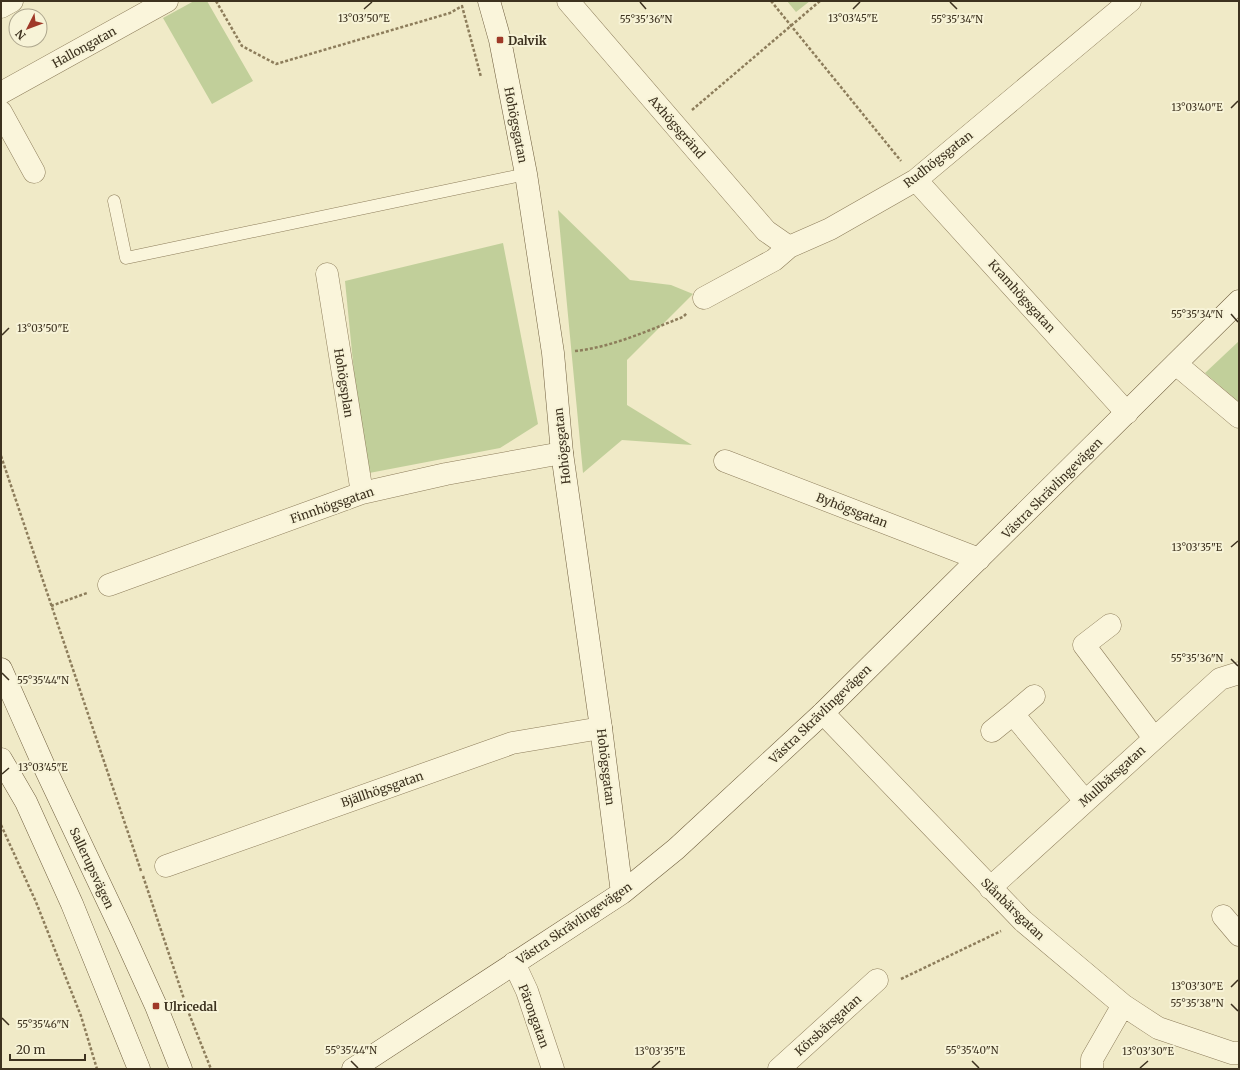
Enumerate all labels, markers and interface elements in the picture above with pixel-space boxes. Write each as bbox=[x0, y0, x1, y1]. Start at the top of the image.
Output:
north arrow bbox=[8, 8, 48, 48]
text: 13°03'50"E bbox=[338, 12, 390, 25]
text: 13°03'45"E bbox=[828, 12, 878, 25]
text: 55°35'36"N bbox=[620, 13, 673, 26]
text: 55°35'34"N bbox=[931, 13, 983, 26]
street label: Hallongatan bbox=[49, 23, 119, 71]
text: N bbox=[12, 27, 29, 43]
place label: Dalvik bbox=[508, 33, 547, 48]
marker: Dalvik bbox=[495, 35, 505, 45]
street label: Hohögsgatan bbox=[501, 86, 531, 164]
street label: Axhögsgränd bbox=[645, 92, 708, 161]
text: 13°03'40"E bbox=[1172, 101, 1223, 114]
street label: Rudhögsgatan bbox=[900, 127, 976, 191]
street label: Kramhögsgatan bbox=[985, 256, 1059, 336]
text: 55°35'34"N bbox=[1171, 308, 1223, 321]
text: 13°03'50"E bbox=[17, 322, 69, 335]
street label: Hohögsplan bbox=[331, 347, 357, 419]
street label: Hohögsgatan bbox=[551, 407, 573, 485]
street label: Västra Skrävlingevägen bbox=[998, 435, 1105, 542]
street label: Finnhögsgatan bbox=[288, 484, 376, 526]
street label: Byhögsgatan bbox=[814, 489, 890, 531]
text: 13°03'35"E bbox=[1172, 541, 1223, 554]
text: 55°35'36"N bbox=[1171, 652, 1224, 665]
street label: Västra Skrävlingevägen bbox=[765, 661, 874, 767]
text: 55°35'44"N bbox=[17, 674, 69, 687]
street label: Hohögsgatan bbox=[594, 728, 618, 806]
street label: Mullbärsgatan bbox=[1076, 742, 1148, 810]
text: 13°03'45"E bbox=[18, 761, 68, 774]
street label: Bjällhögsgatan bbox=[339, 768, 425, 810]
street label: Sallerupsvägen bbox=[67, 825, 117, 911]
street label: Slånbärsgatan bbox=[978, 875, 1048, 943]
street label: Västra Skrävlingevägen bbox=[513, 879, 635, 968]
text: 13°03'30"E bbox=[1171, 980, 1223, 993]
street label: Pärongatan bbox=[516, 982, 552, 1050]
street label: Körsbärsgatan bbox=[792, 991, 864, 1059]
text: 55°35'38"N bbox=[1171, 997, 1224, 1010]
place label: Ulricedal bbox=[164, 999, 217, 1014]
marker: Ulricedal bbox=[151, 1001, 161, 1011]
text: 55°35'46"N bbox=[17, 1018, 69, 1031]
scale bar bbox=[10, 1036, 85, 1062]
text: 20 m bbox=[16, 1042, 45, 1057]
text: 55°35'44"N bbox=[325, 1044, 377, 1057]
text: 55°35'40"N bbox=[946, 1044, 999, 1057]
text: 13°03'35"E bbox=[635, 1045, 686, 1058]
text: 13°03'30"E bbox=[1122, 1045, 1174, 1058]

